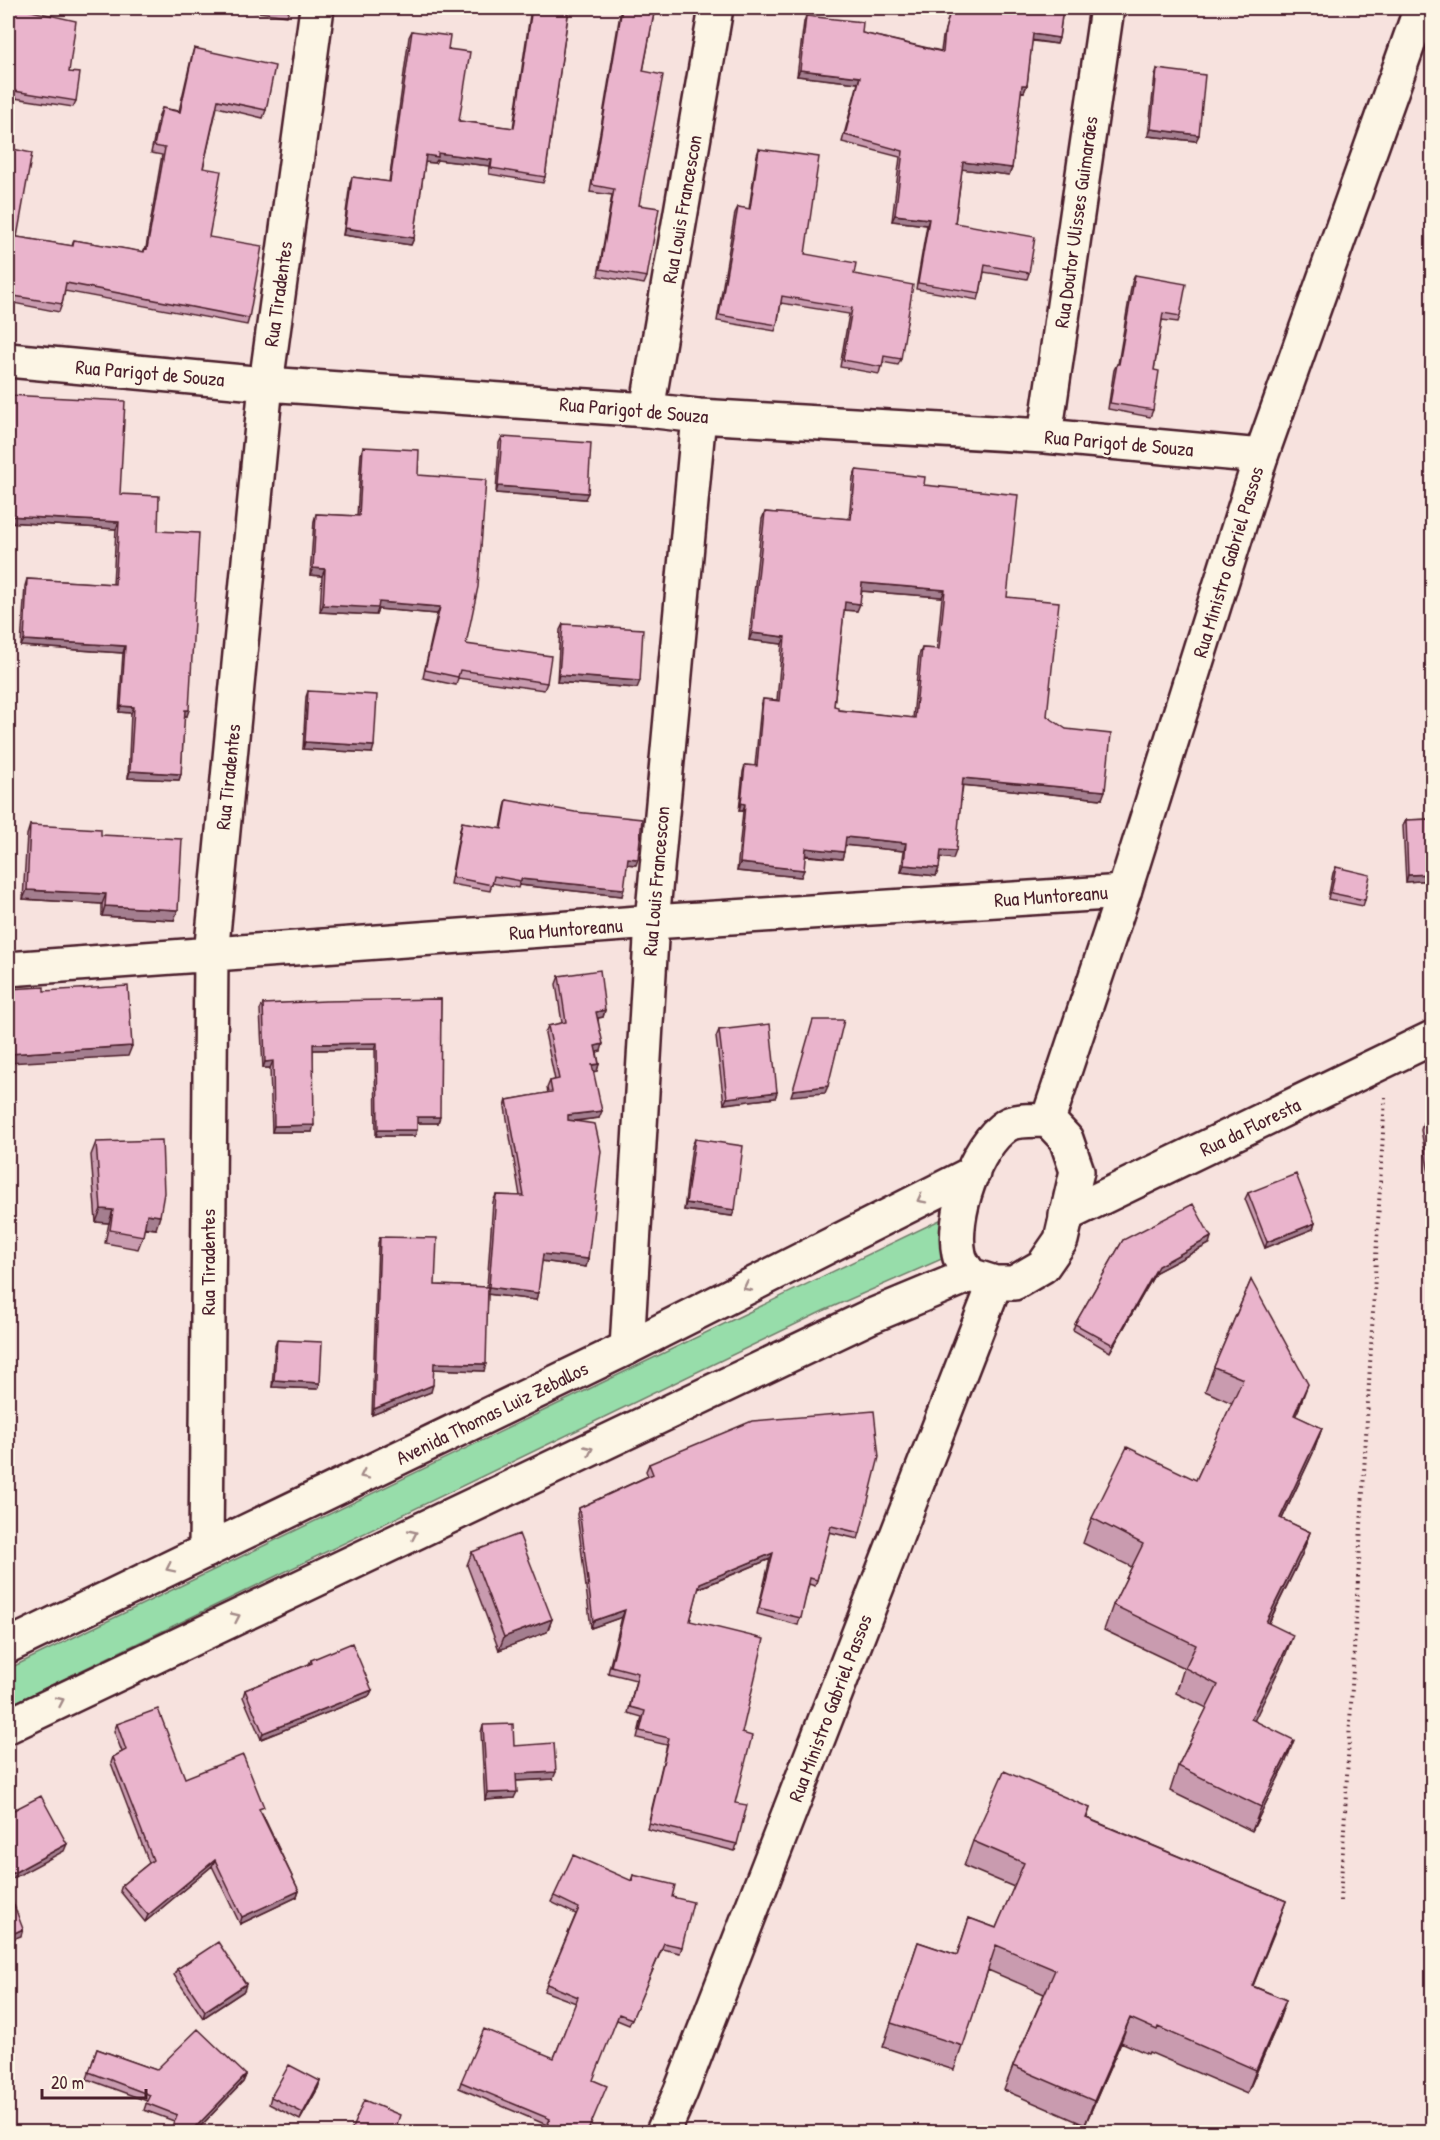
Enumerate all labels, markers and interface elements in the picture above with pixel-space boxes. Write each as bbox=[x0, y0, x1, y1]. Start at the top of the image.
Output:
street label: Rua Doutor Ulisses Guimarães bbox=[1047, 114, 1104, 330]
street label: Rua Louis Francescon bbox=[655, 133, 708, 285]
street label: Rua Tiradentes bbox=[257, 239, 298, 348]
street label: Rua Parigot de Souza bbox=[74, 353, 226, 392]
street label: Rua Parigot de Souza bbox=[558, 390, 710, 429]
street label: Rua Parigot de Souza bbox=[1043, 423, 1195, 462]
street label: Rua Ministro Gabriel Passos bbox=[1186, 463, 1270, 661]
street label: Rua Tiradentes bbox=[209, 722, 247, 831]
street label: Rua Louis Francescon bbox=[636, 805, 675, 957]
street label: Rua Muntoreanu bbox=[993, 878, 1109, 913]
street label: Rua Muntoreanu bbox=[508, 911, 624, 946]
street label: Rua da Floresta bbox=[1195, 1091, 1305, 1163]
one-way arrow bbox=[916, 1192, 927, 1204]
street label: Rua Tiradentes bbox=[194, 1209, 221, 1315]
one-way arrow bbox=[742, 1280, 753, 1292]
street label: Avenida Thomas Luiz Zeballos bbox=[391, 1354, 593, 1471]
one-way arrow bbox=[582, 1445, 593, 1457]
one-way arrow bbox=[360, 1467, 371, 1479]
one-way arrow bbox=[406, 1529, 417, 1541]
one-way arrow bbox=[165, 1561, 176, 1573]
street label: Rua Ministro Gabriel Passos bbox=[781, 1610, 878, 1805]
one-way arrow bbox=[230, 1613, 241, 1625]
one-way arrow bbox=[54, 1696, 65, 1708]
scale bar bbox=[42, 2062, 146, 2100]
text: 20 m bbox=[51, 2070, 84, 2095]

